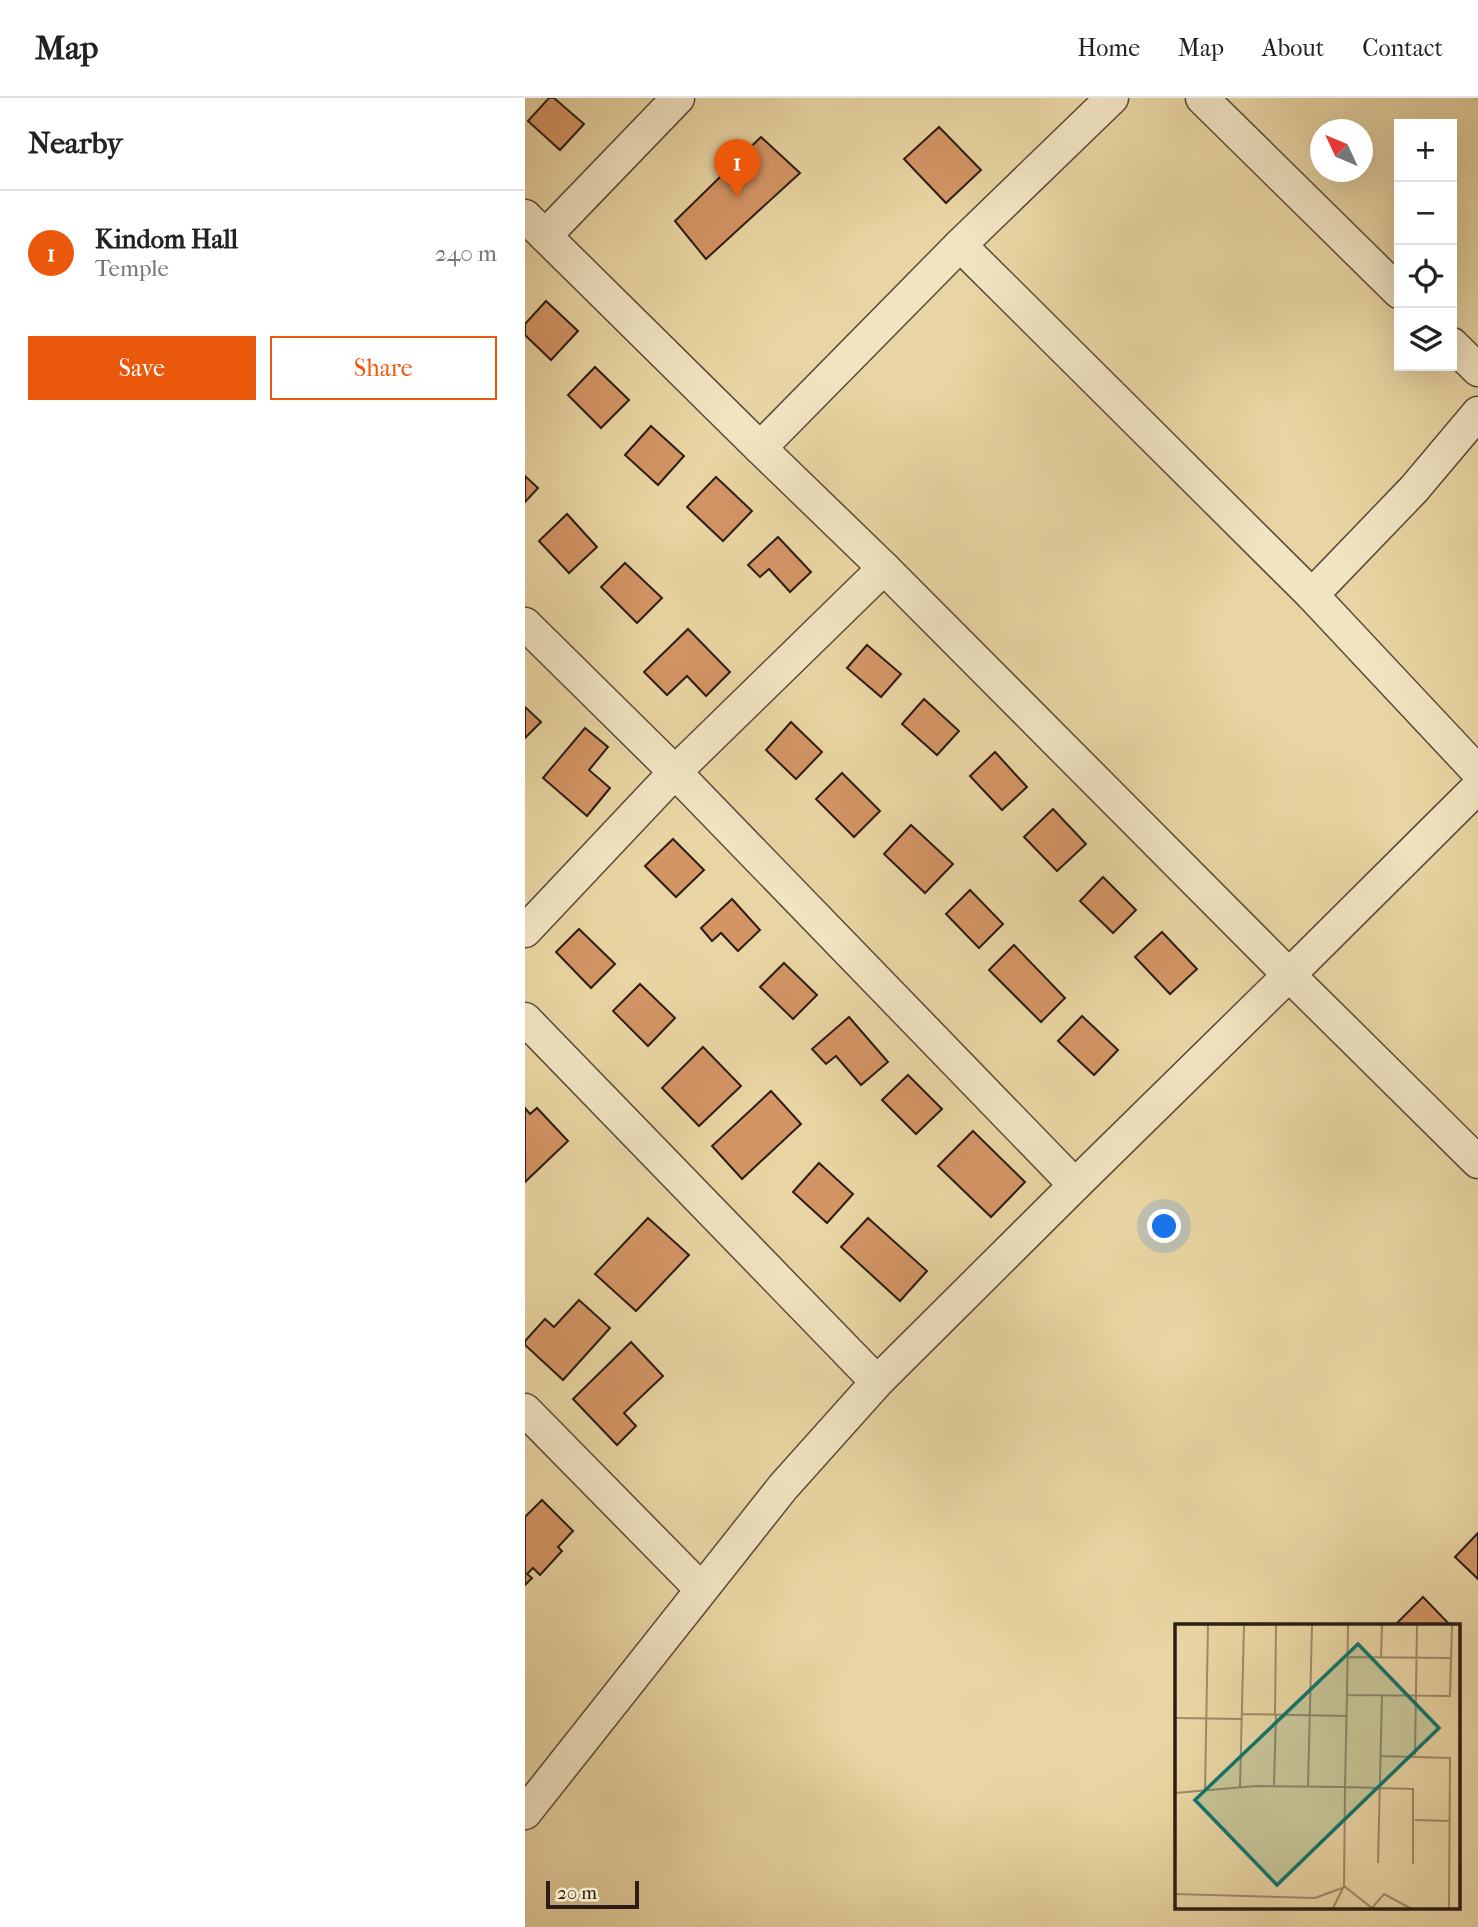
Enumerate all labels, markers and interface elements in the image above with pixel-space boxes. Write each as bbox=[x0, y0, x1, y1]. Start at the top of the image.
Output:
text: Map bbox=[35, 29, 98, 68]
text: Home bbox=[1078, 34, 1140, 62]
text: Map bbox=[1178, 34, 1224, 62]
text: About bbox=[1262, 34, 1324, 62]
text: Contact bbox=[1362, 34, 1443, 62]
north arrow bbox=[1310, 119, 1373, 182]
map controls bbox=[1394, 119, 1457, 371]
button: + bbox=[1394, 119, 1457, 182]
text: Nearby bbox=[28, 126, 123, 161]
pin: 1 bbox=[714, 139, 760, 197]
button: − bbox=[1394, 182, 1457, 245]
text: Kindom Hall bbox=[95, 224, 238, 255]
text: 1 bbox=[47, 240, 55, 267]
text: 240 m bbox=[435, 240, 497, 267]
button: locate bbox=[1394, 245, 1457, 308]
text: Temple bbox=[95, 255, 169, 282]
button: layers bbox=[1394, 308, 1457, 371]
button: Save bbox=[28, 336, 256, 400]
button: Share bbox=[270, 336, 497, 400]
your location bbox=[1147, 1209, 1181, 1243]
inset map bbox=[1175, 1624, 1461, 1910]
scale bar bbox=[546, 1878, 639, 1910]
text: 20 m bbox=[557, 1882, 597, 1904]

